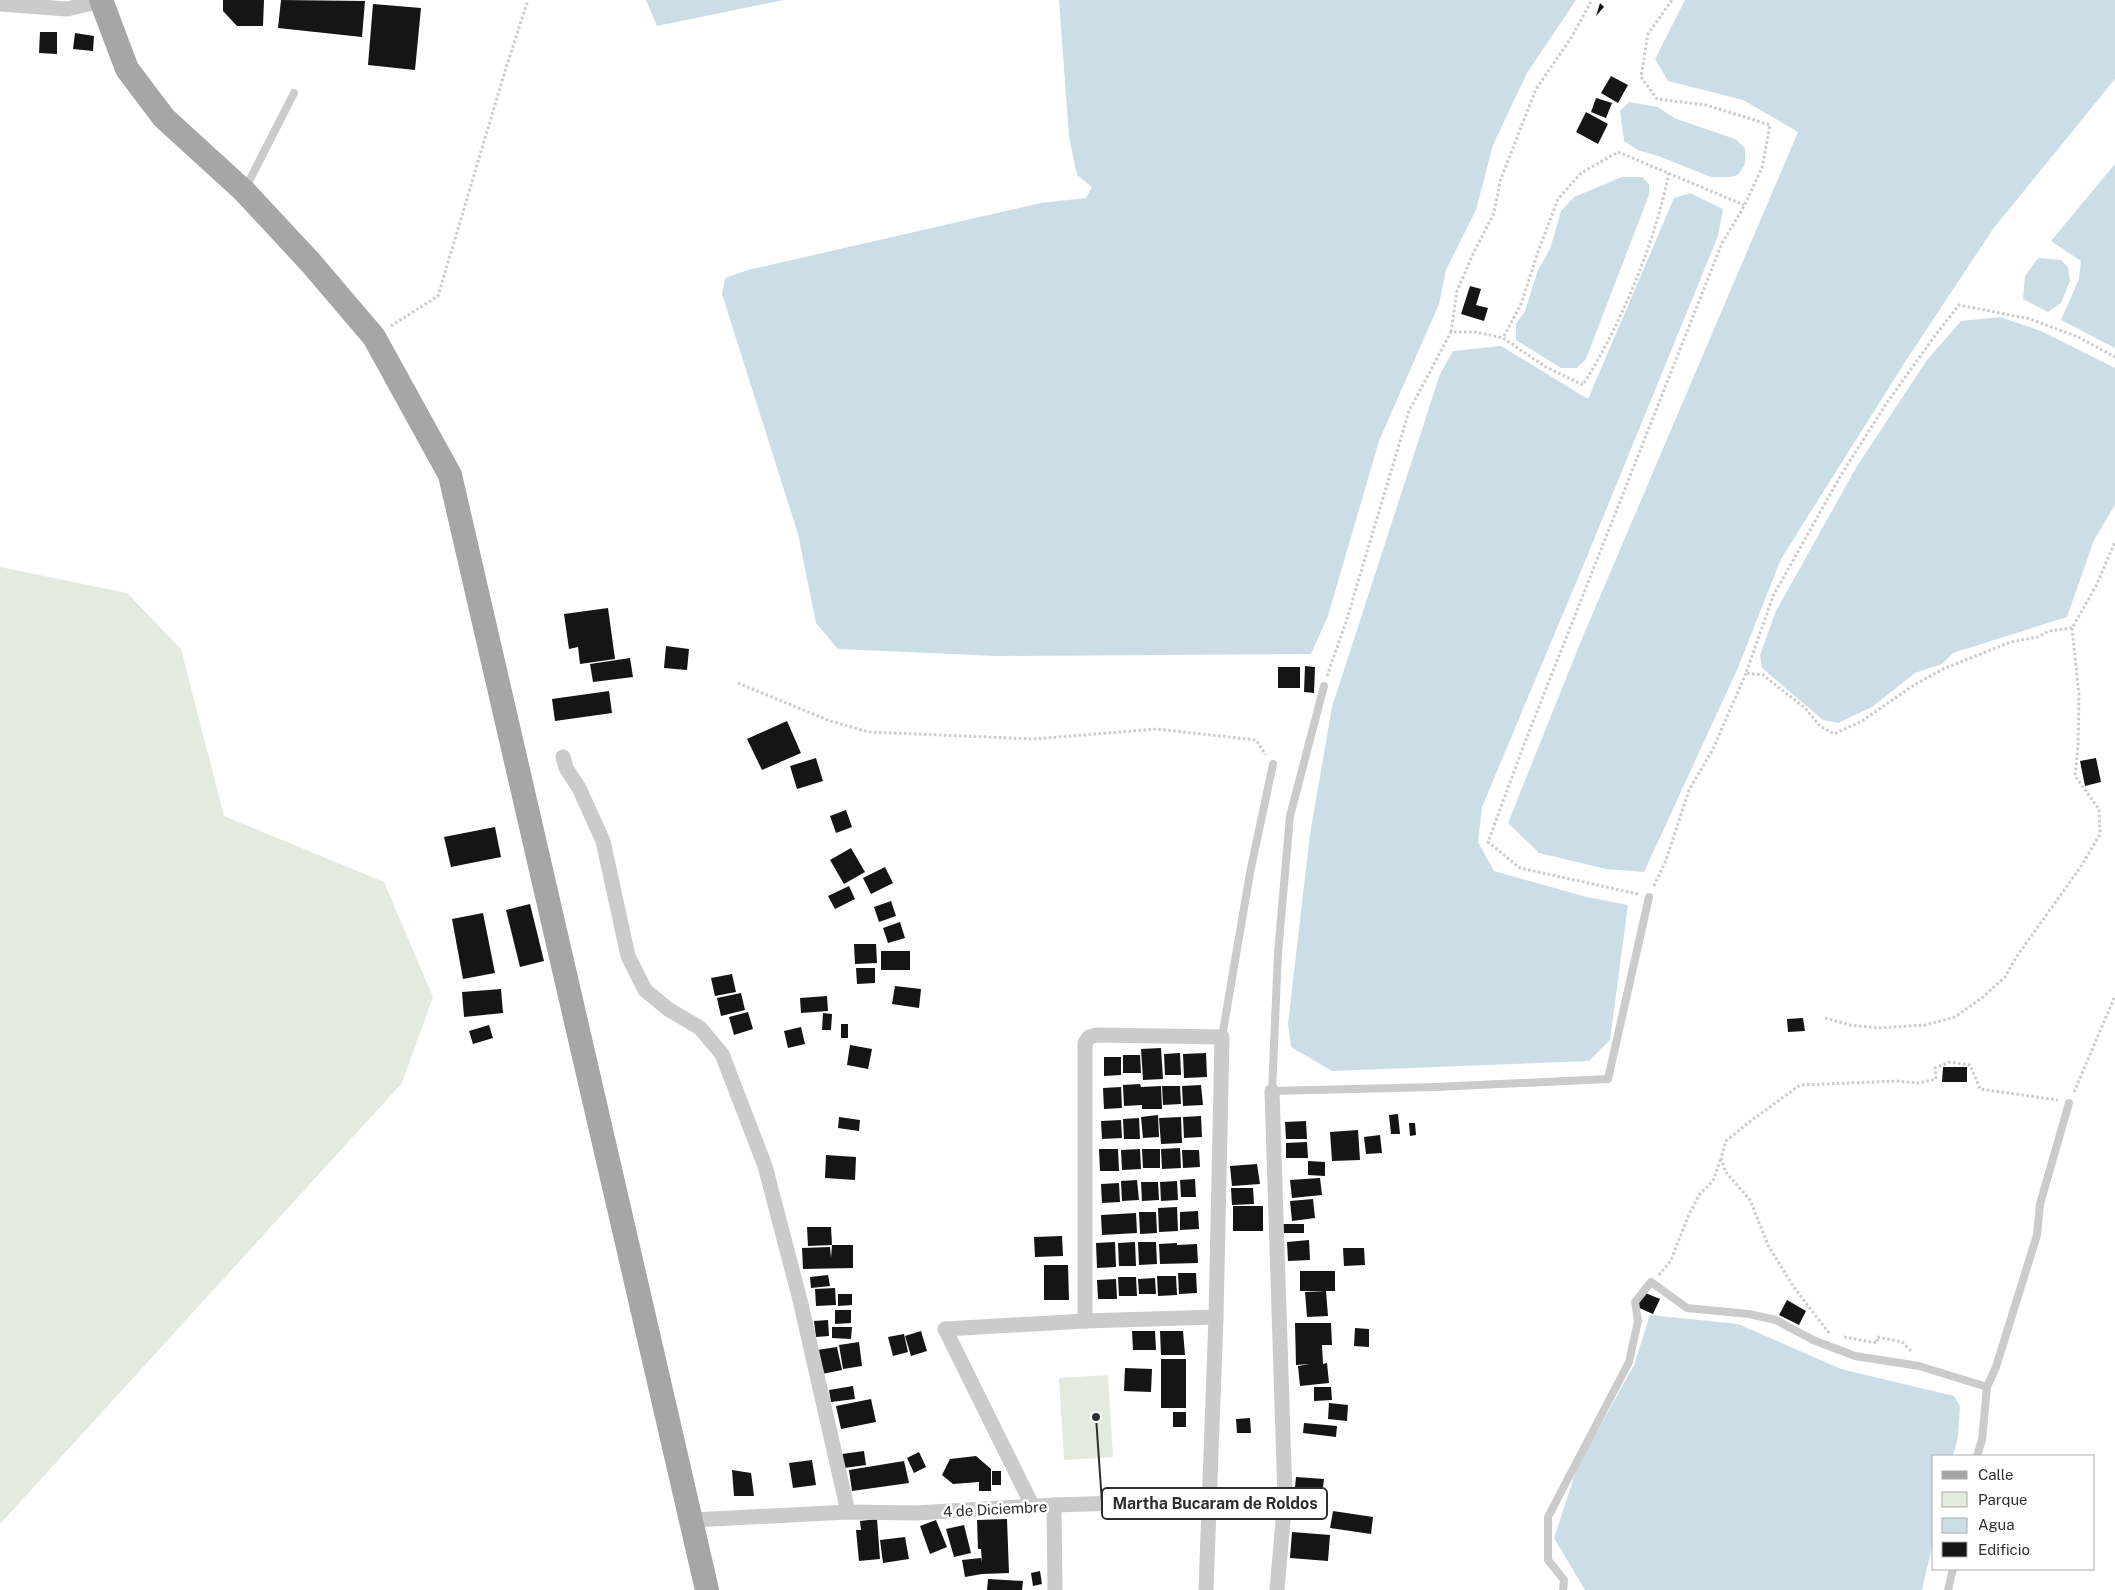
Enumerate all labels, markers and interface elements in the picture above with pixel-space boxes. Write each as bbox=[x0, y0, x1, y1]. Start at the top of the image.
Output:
legend bbox=[1932, 1455, 2095, 1570]
text: Calle bbox=[1978, 1466, 2014, 1483]
callout: Martha Bucaram de Roldos bbox=[1102, 1488, 1327, 1519]
text: Parque bbox=[1978, 1491, 2028, 1508]
text: Martha Bucaram de Roldos bbox=[1112, 1494, 1318, 1513]
street label: 4 de Diciembre bbox=[942, 1498, 1048, 1520]
text: Agua bbox=[1978, 1516, 2015, 1533]
text: Edificio bbox=[1978, 1541, 2030, 1558]

